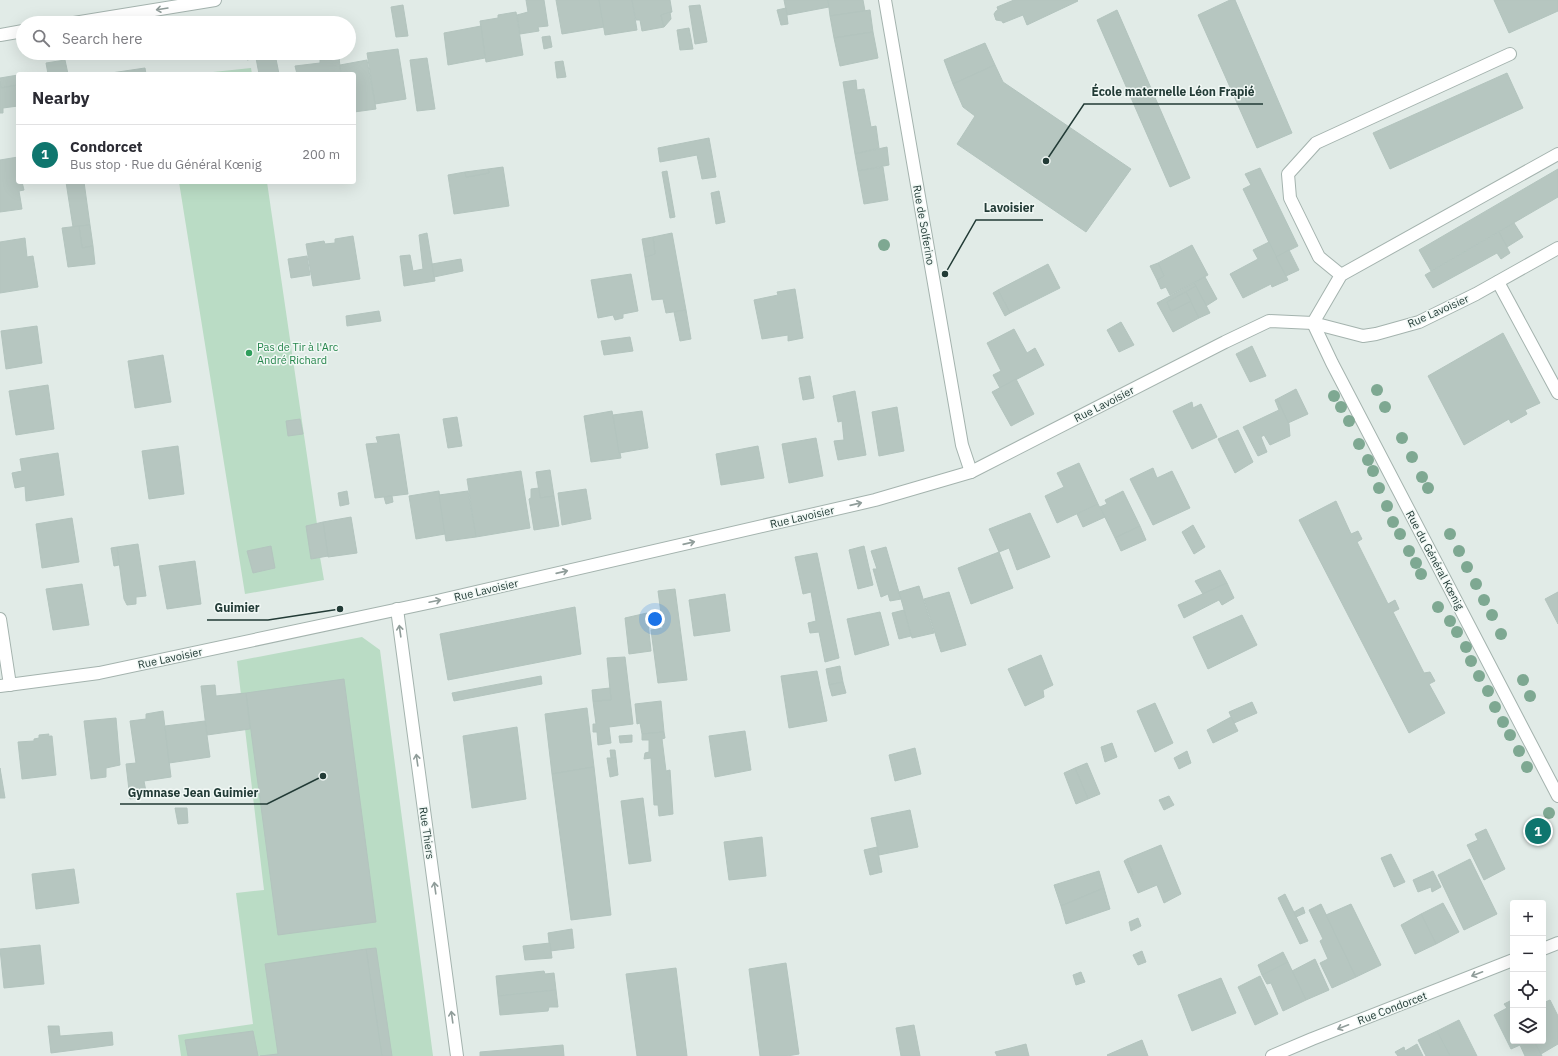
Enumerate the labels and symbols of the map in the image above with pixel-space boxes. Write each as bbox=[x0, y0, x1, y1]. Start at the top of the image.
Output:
one-way arrow bbox=[156, 5, 169, 13]
callout: École maternelle Léon Frapié bbox=[1084, 80, 1263, 104]
text: École maternelle Léon Frapié bbox=[1092, 83, 1255, 99]
street label: Rue de Solferino bbox=[910, 184, 938, 266]
callout: Lavoisier bbox=[976, 196, 1043, 220]
text: Lavoisier bbox=[984, 200, 1035, 215]
street label: Rue Lavoisier bbox=[1405, 291, 1471, 331]
place label: Pas de Tir à l'Arc André Richard bbox=[257, 340, 339, 367]
marker: Pas de Tir à l'Arc André Richard bbox=[244, 348, 254, 358]
street label: Rue Lavoisier bbox=[1072, 383, 1136, 425]
one-way arrow bbox=[849, 500, 862, 508]
street label: Rue Lavoisier bbox=[768, 503, 836, 531]
street label: Rue du Général Kœnig bbox=[1403, 508, 1467, 612]
one-way arrow bbox=[682, 538, 695, 546]
one-way arrow bbox=[555, 568, 568, 575]
street label: Rue Lavoisier bbox=[452, 576, 520, 604]
callout: Guimier bbox=[207, 596, 268, 620]
one-way arrow bbox=[428, 597, 441, 605]
text: Guimier bbox=[215, 600, 260, 615]
your location bbox=[645, 609, 665, 629]
one-way arrow bbox=[396, 625, 404, 638]
street label: Rue Lavoisier bbox=[136, 644, 204, 672]
one-way arrow bbox=[413, 754, 421, 767]
callout: Gymnase Jean Guimier bbox=[120, 780, 267, 804]
text: Gymnase Jean Guimier bbox=[128, 785, 258, 800]
street label: Rue Thiers bbox=[416, 806, 438, 860]
pin: 1 bbox=[1525, 816, 1551, 846]
one-way arrow bbox=[431, 882, 438, 895]
one-way arrow bbox=[1471, 971, 1483, 979]
street label: Rue Condorcet bbox=[1355, 988, 1429, 1028]
one-way arrow bbox=[448, 1011, 456, 1024]
one-way arrow bbox=[1337, 1023, 1349, 1031]

